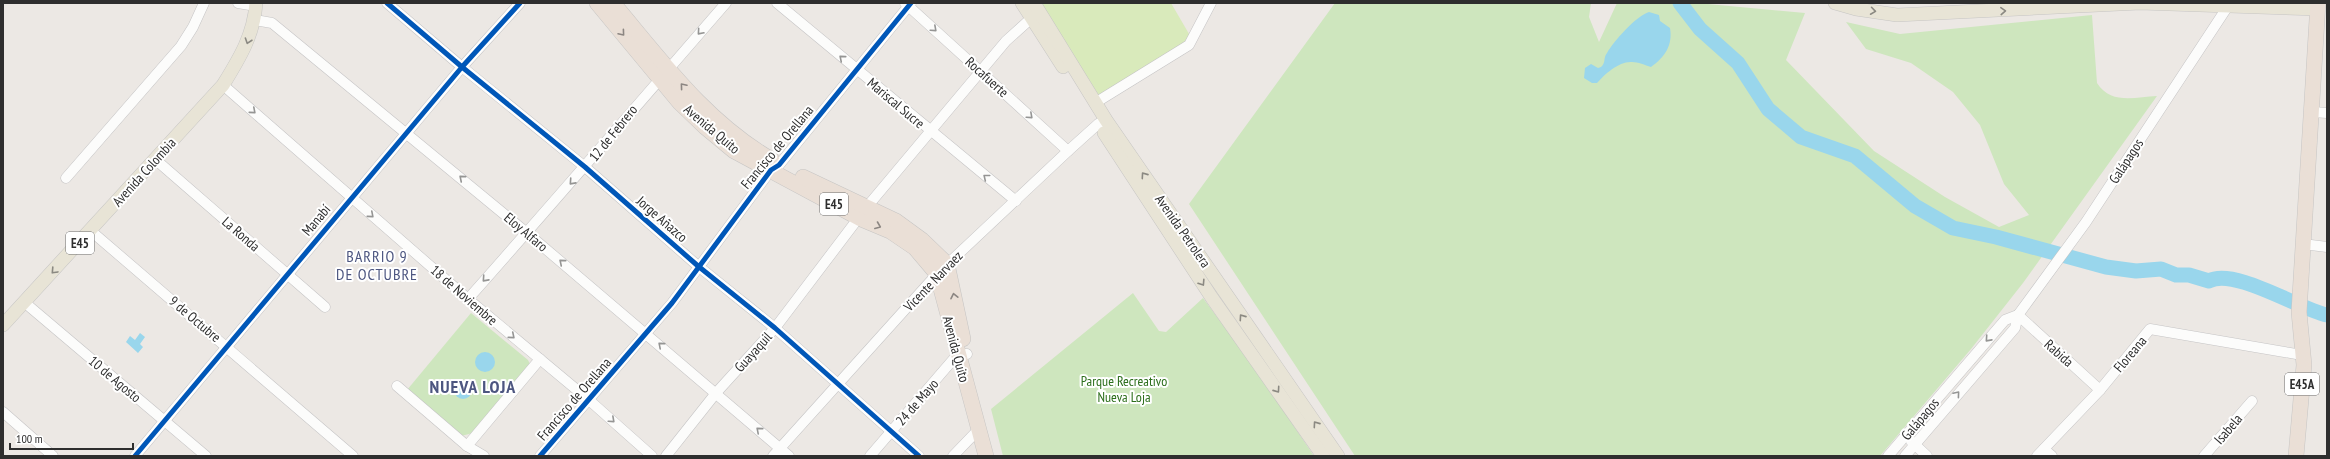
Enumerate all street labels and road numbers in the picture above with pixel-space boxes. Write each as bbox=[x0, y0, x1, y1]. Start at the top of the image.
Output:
street label: Rocafuerte bbox=[962, 53, 1012, 101]
street label: Mariscal Sucre bbox=[864, 74, 929, 132]
street label: Avenida Quito bbox=[680, 100, 744, 158]
street label: 12 de Febrero bbox=[585, 101, 641, 165]
street label: Francisco de Orellana bbox=[737, 101, 817, 193]
street label: Avenida Colombia bbox=[108, 134, 180, 210]
street label: Galápagos bbox=[2105, 135, 2147, 187]
street label: Jorge Añazco bbox=[632, 191, 691, 246]
street label: Avenida Petrolera bbox=[1151, 191, 1215, 271]
road number: E45 bbox=[820, 193, 848, 215]
street label: Manabí bbox=[298, 201, 334, 239]
street label: Eloy Alfaro bbox=[500, 209, 552, 255]
street label: La Ronda bbox=[218, 213, 264, 255]
road number: E45 bbox=[66, 232, 94, 254]
street label: Vicente Narvaez bbox=[899, 247, 966, 316]
street label: 18 de Noviembre bbox=[427, 261, 501, 329]
street label: 9 de Octubre bbox=[165, 292, 225, 346]
street label: Avenida Quito bbox=[939, 314, 973, 384]
street label: Guayaquil bbox=[730, 328, 776, 376]
street label: Floreana bbox=[2110, 332, 2150, 376]
street label: Rabida bbox=[2041, 335, 2077, 371]
street label: 10 de Agosto bbox=[85, 352, 145, 406]
street label: Francisco de Orellana bbox=[533, 354, 615, 444]
road number: E45A bbox=[2285, 373, 2319, 395]
street label: 24 de Mayo bbox=[892, 375, 942, 429]
street label: Galápagos bbox=[1897, 394, 1943, 444]
street label: Isabela bbox=[2210, 410, 2246, 448]

